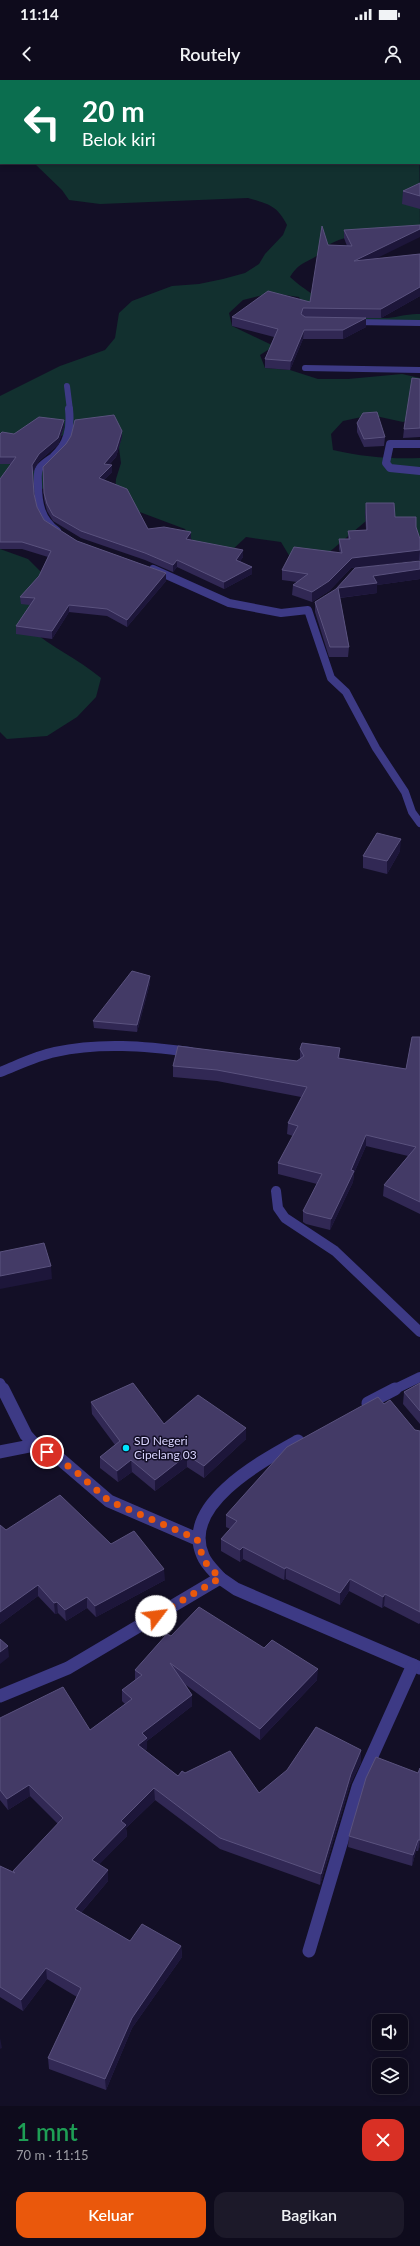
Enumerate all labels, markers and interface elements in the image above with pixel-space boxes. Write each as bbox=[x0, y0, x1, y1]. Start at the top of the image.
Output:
text: 11:14 bbox=[20, 5, 59, 23]
icon: back bbox=[16, 43, 38, 65]
text: Routely bbox=[179, 43, 241, 65]
icon: person bbox=[382, 43, 404, 65]
text: 20 m bbox=[82, 94, 145, 128]
icon: left bbox=[16, 96, 68, 148]
text: Belok kiri bbox=[82, 128, 156, 150]
place label: SD Negeri Cipelang 03 bbox=[134, 1433, 197, 1462]
pin bbox=[30, 1435, 64, 1469]
icon: arrive bbox=[36, 1441, 58, 1463]
marker: SD Negeri Cipelang 03 bbox=[121, 1443, 131, 1453]
position arrow bbox=[135, 1595, 177, 1637]
map controls bbox=[372, 2014, 408, 2094]
button: sound bbox=[372, 2014, 408, 2050]
button: layers bbox=[372, 2058, 408, 2094]
text: 1 mnt bbox=[16, 2117, 78, 2146]
button: close bbox=[362, 2119, 404, 2161]
text: 70 m · 11:15 bbox=[16, 2147, 89, 2163]
button: Keluar bbox=[16, 2192, 206, 2238]
button: Bagikan bbox=[214, 2192, 404, 2238]

